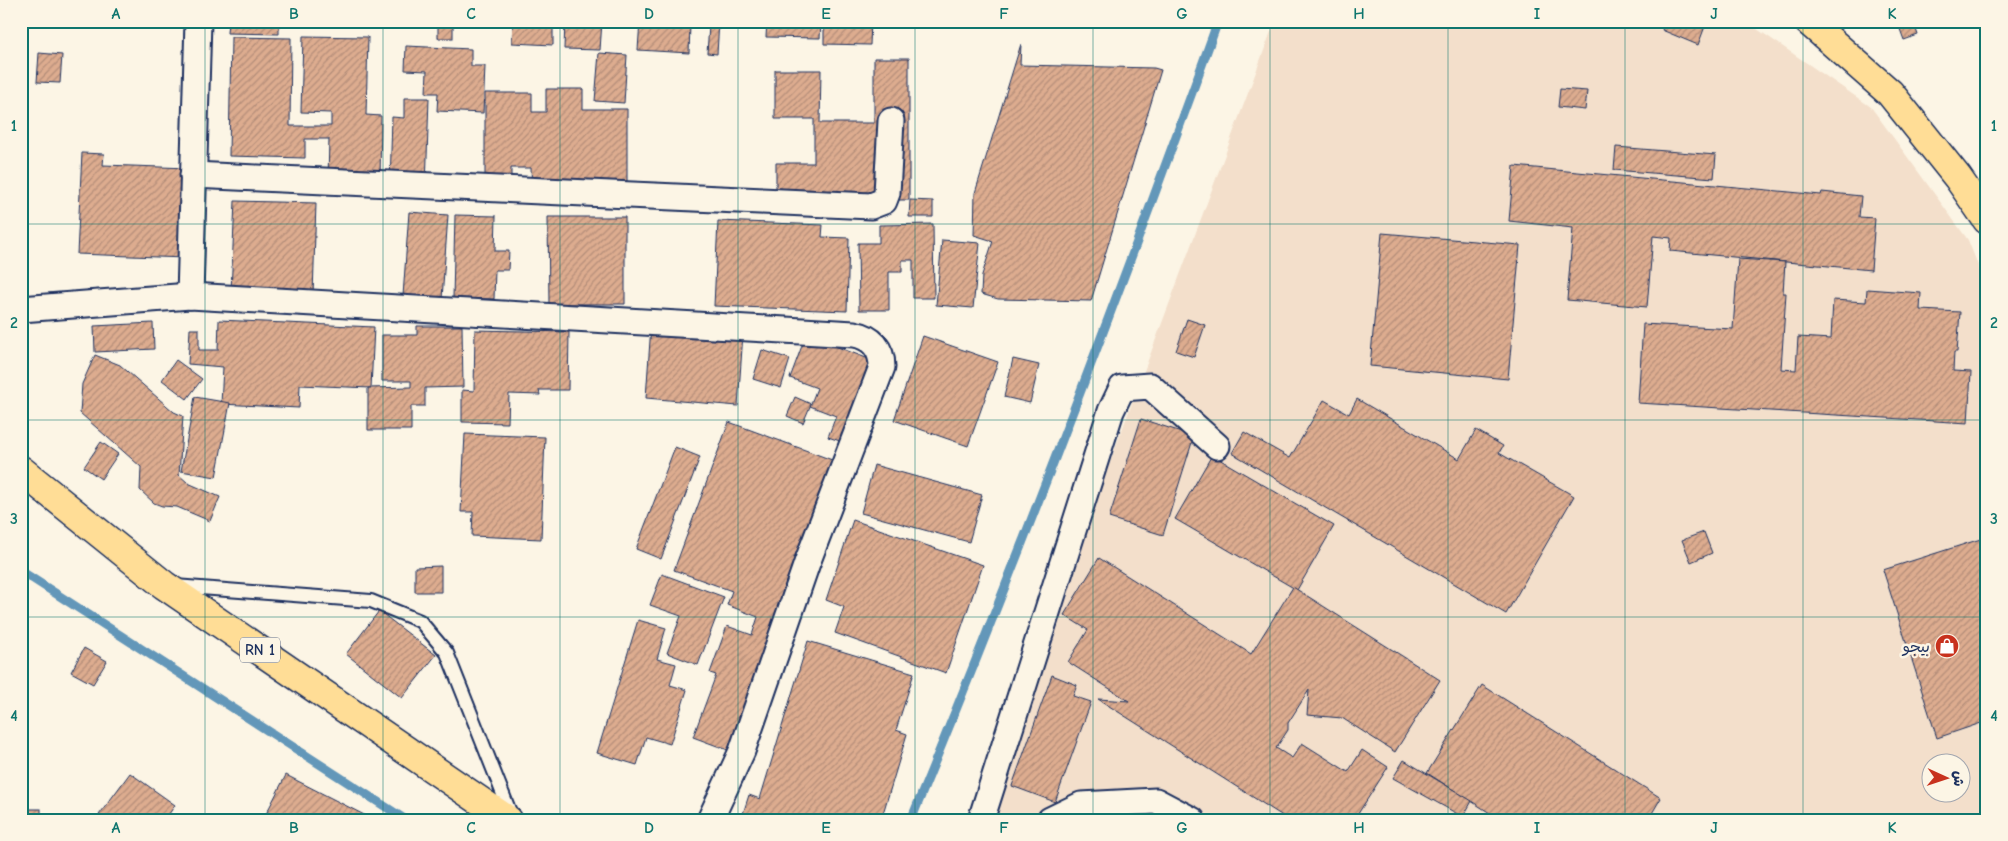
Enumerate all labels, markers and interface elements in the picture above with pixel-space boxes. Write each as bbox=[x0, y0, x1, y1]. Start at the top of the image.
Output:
text: A bbox=[112, 5, 121, 23]
text: B bbox=[289, 5, 299, 23]
text: C bbox=[466, 5, 476, 23]
text: D bbox=[644, 5, 654, 23]
text: E bbox=[821, 5, 831, 23]
text: F bbox=[999, 5, 1009, 23]
text: G bbox=[1176, 5, 1188, 23]
text: H bbox=[1353, 5, 1365, 23]
text: I bbox=[1534, 5, 1540, 23]
text: J bbox=[1710, 5, 1718, 23]
text: K bbox=[1887, 5, 1897, 23]
text: 1 bbox=[11, 117, 17, 135]
text: 1 bbox=[1991, 117, 1997, 135]
text: 2 bbox=[10, 314, 18, 332]
text: 2 bbox=[1990, 314, 1998, 332]
text: 3 bbox=[10, 510, 18, 528]
text: 3 bbox=[1990, 510, 1998, 528]
shop icon: بيجو bbox=[1934, 633, 1960, 659]
road number: RN 1 bbox=[240, 638, 280, 662]
place label: بيجو bbox=[1901, 638, 1930, 657]
text: 4 bbox=[10, 707, 18, 725]
text: 4 bbox=[1990, 707, 1998, 725]
north arrow bbox=[1920, 754, 1970, 804]
text: ش bbox=[1950, 771, 1967, 787]
text: A bbox=[112, 819, 121, 837]
text: B bbox=[289, 819, 299, 837]
text: C bbox=[466, 819, 476, 837]
text: D bbox=[644, 819, 654, 837]
text: E bbox=[821, 819, 831, 837]
text: F bbox=[999, 819, 1009, 837]
text: G bbox=[1176, 819, 1188, 837]
text: H bbox=[1353, 819, 1365, 837]
text: I bbox=[1534, 819, 1540, 837]
text: J bbox=[1710, 819, 1718, 837]
text: K bbox=[1887, 819, 1897, 837]

